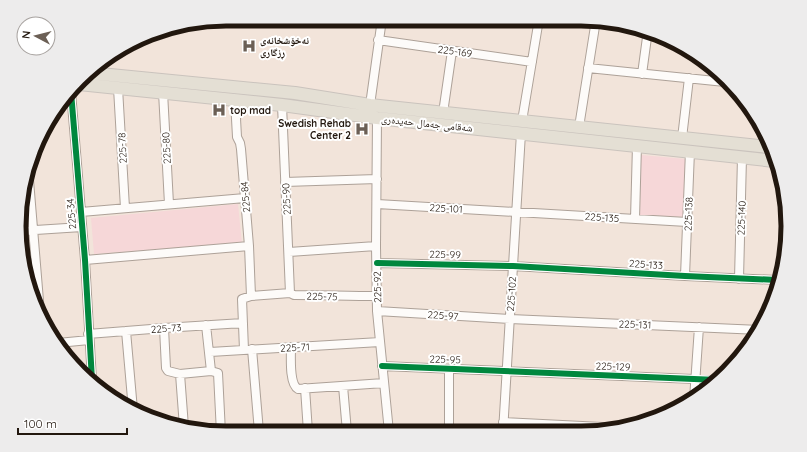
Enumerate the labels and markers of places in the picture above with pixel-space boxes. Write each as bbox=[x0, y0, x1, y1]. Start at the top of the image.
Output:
place label: نەخۆشخانەی ڕزگاری bbox=[260, 34, 309, 60]
hospital icon: نەخۆشخانەی ڕزگاری bbox=[241, 38, 257, 54]
hospital icon: top mad bbox=[211, 102, 227, 118]
place label: top mad bbox=[230, 104, 271, 117]
place label: Swedish Rehab Center 2 bbox=[278, 117, 351, 142]
hospital icon: Swedish Rehab Center 2 bbox=[354, 121, 370, 137]

